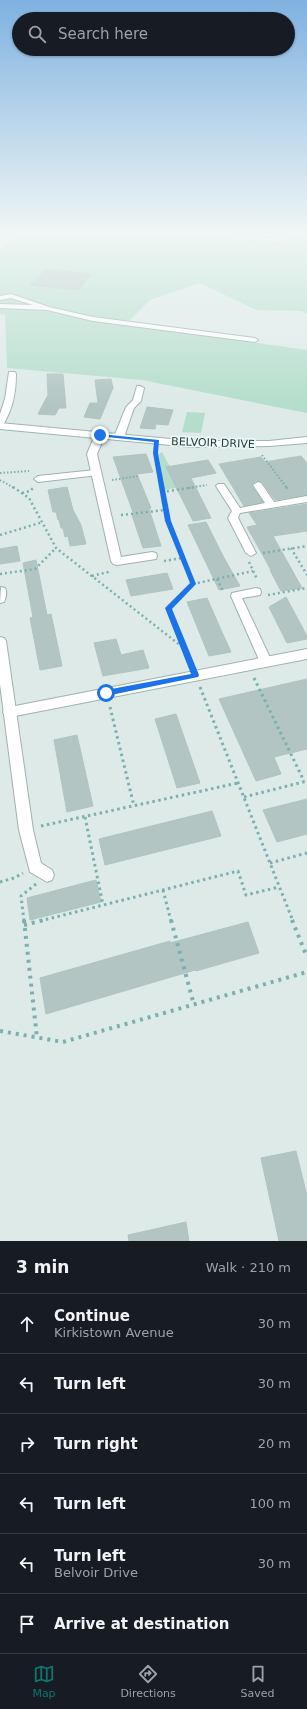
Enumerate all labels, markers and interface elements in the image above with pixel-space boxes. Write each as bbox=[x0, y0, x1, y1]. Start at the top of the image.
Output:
search box bbox=[12, 12, 295, 56]
icon: search bbox=[26, 23, 48, 45]
text: Search here bbox=[58, 25, 148, 43]
route end bbox=[91, 426, 109, 444]
street label: BELVOIR DRIVE bbox=[171, 435, 255, 451]
route start bbox=[97, 684, 115, 702]
text: 3 min bbox=[16, 1257, 69, 1277]
text: Walk · 210 m bbox=[206, 1260, 291, 1275]
text: Continue bbox=[54, 1307, 130, 1325]
icon: ahead bbox=[16, 1313, 38, 1335]
text: 30 m bbox=[258, 1316, 291, 1331]
text: Kirkistown Avenue bbox=[54, 1325, 174, 1340]
icon: left bbox=[16, 1373, 38, 1395]
text: Turn left bbox=[54, 1375, 126, 1393]
text: 30 m bbox=[258, 1376, 291, 1391]
icon: right bbox=[16, 1433, 38, 1455]
text: Turn right bbox=[54, 1435, 138, 1453]
text: 20 m bbox=[258, 1436, 291, 1451]
icon: left bbox=[16, 1493, 38, 1515]
text: Turn left bbox=[54, 1495, 126, 1513]
text: 100 m bbox=[249, 1496, 291, 1511]
text: Turn left bbox=[54, 1547, 126, 1565]
icon: left bbox=[16, 1553, 38, 1575]
text: 30 m bbox=[258, 1556, 291, 1571]
text: Belvoir Drive bbox=[54, 1565, 138, 1580]
icon: arrive bbox=[16, 1613, 38, 1635]
text: Arrive at destination bbox=[54, 1615, 229, 1633]
tab: Map bbox=[32, 1663, 56, 1700]
tab: Directions bbox=[120, 1663, 176, 1700]
tab: Saved bbox=[241, 1663, 275, 1700]

